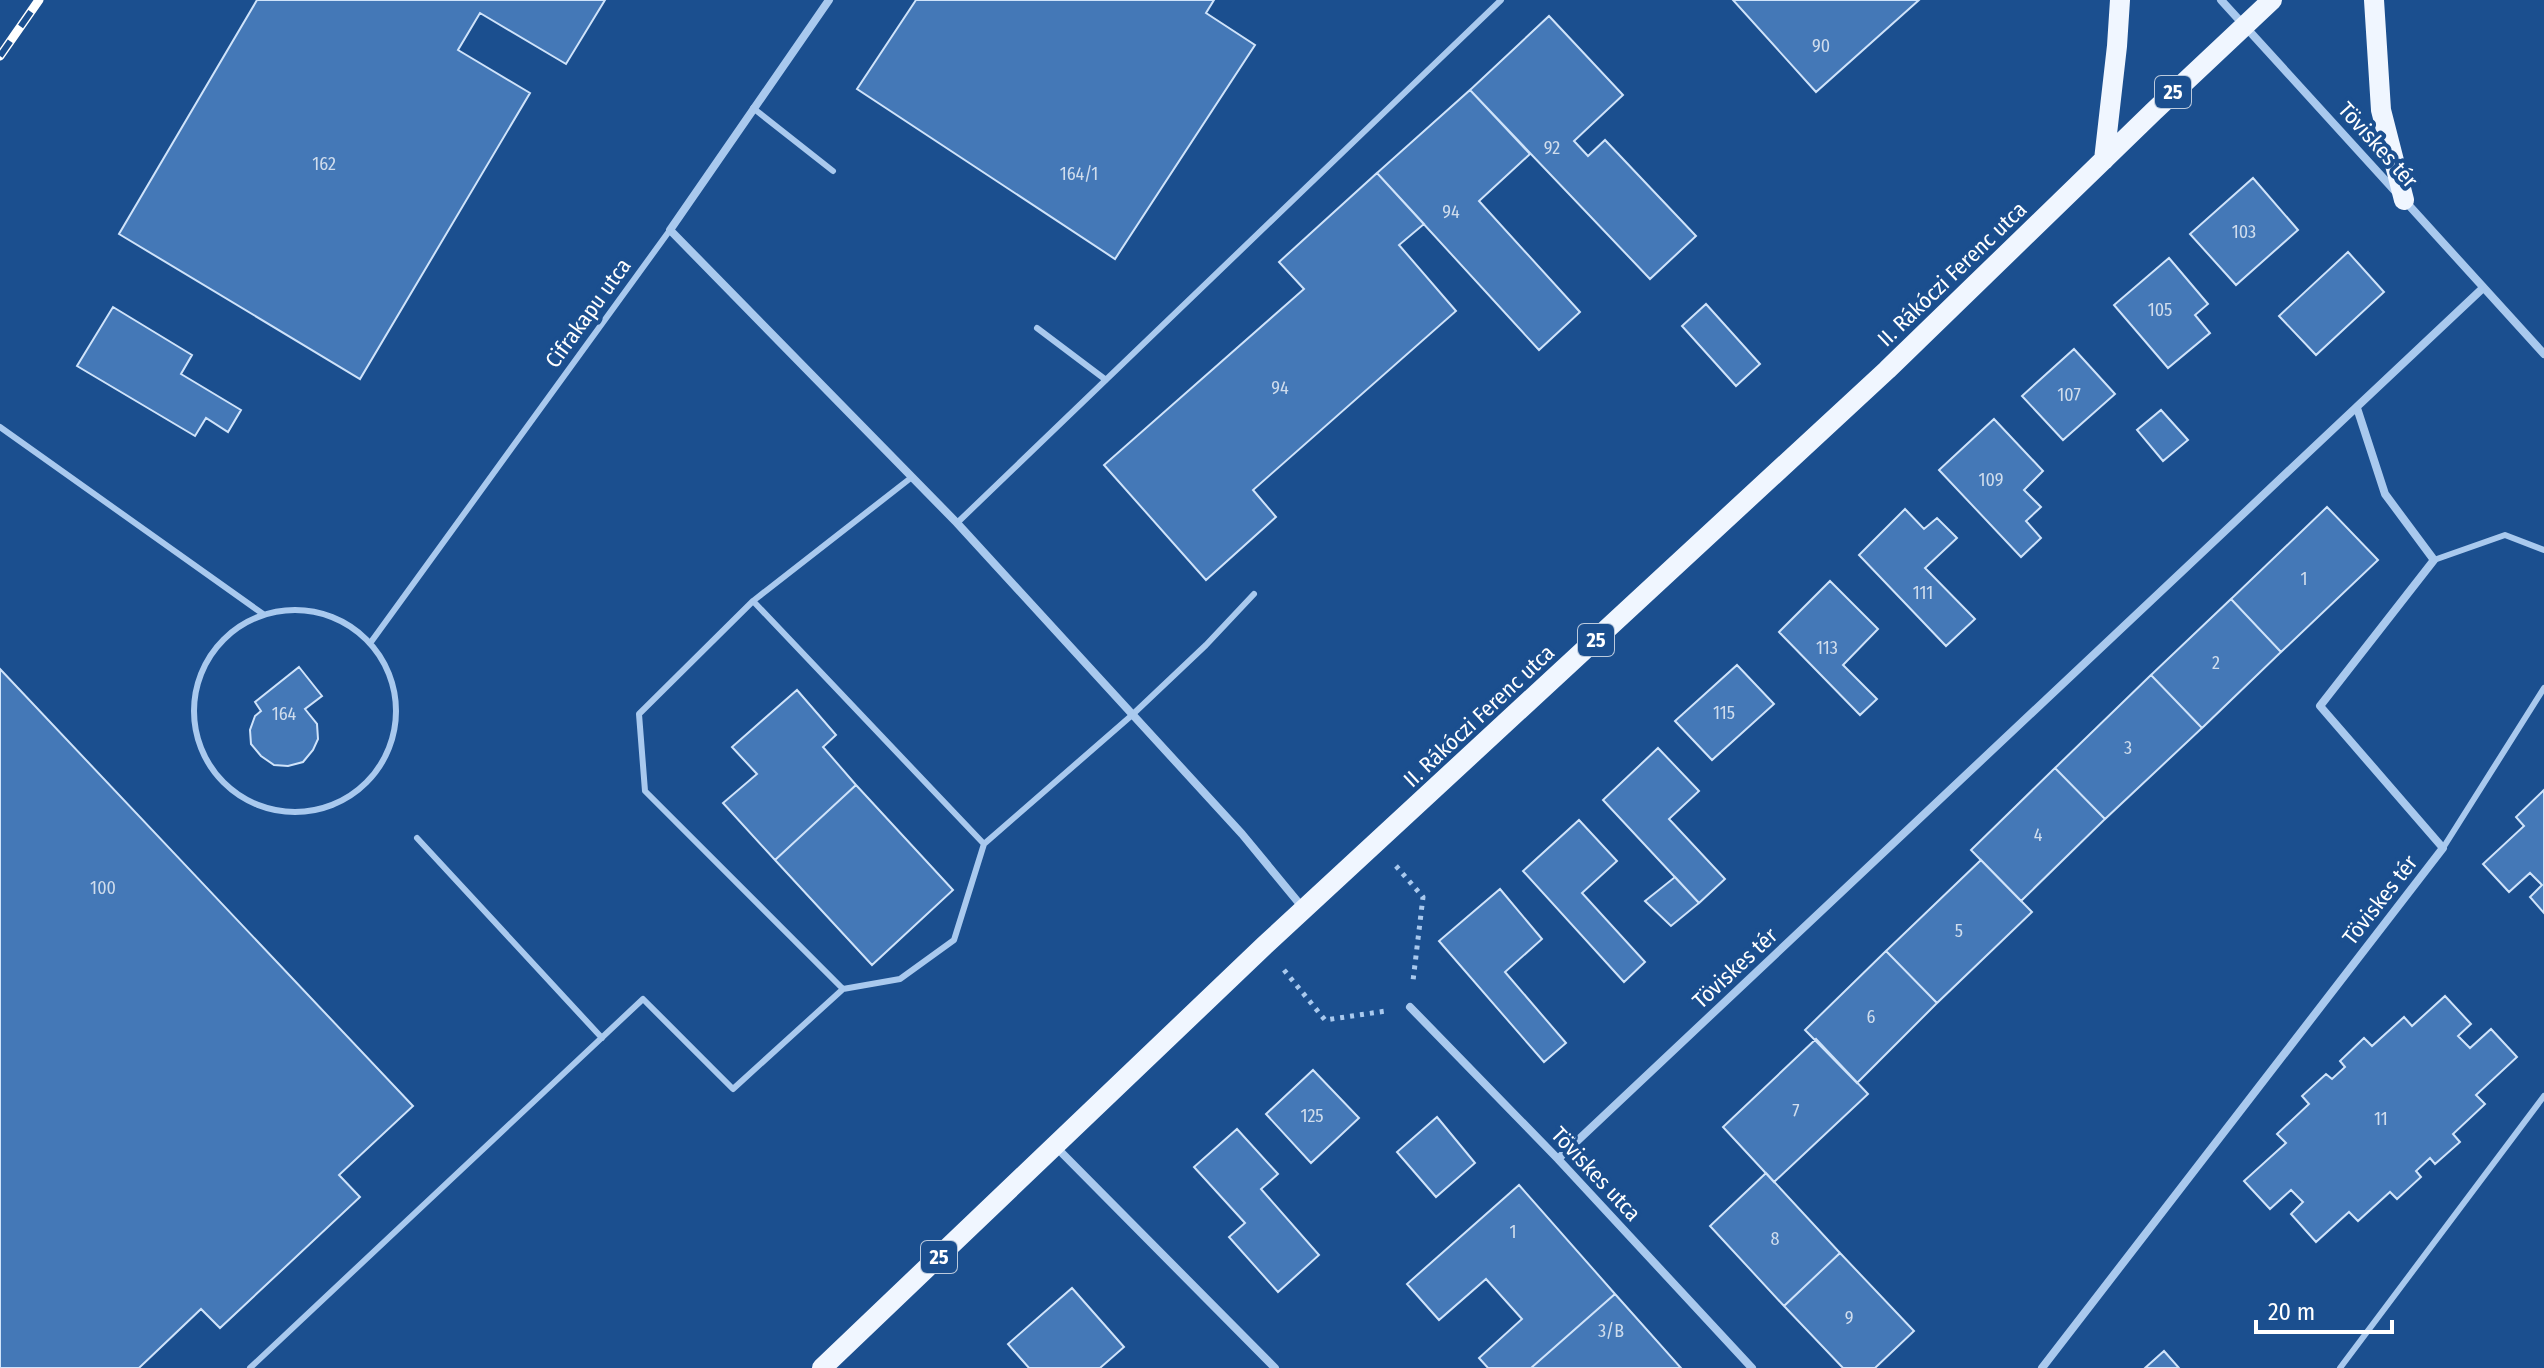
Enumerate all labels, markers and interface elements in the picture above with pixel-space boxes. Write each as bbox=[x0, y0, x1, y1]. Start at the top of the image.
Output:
house number: 90 bbox=[1812, 35, 1830, 57]
road number: 25 bbox=[2155, 76, 2191, 108]
street label: Töviskes tér bbox=[2332, 97, 2424, 194]
house number: 92 bbox=[1544, 137, 1560, 159]
house number: 162 bbox=[312, 153, 336, 175]
house number: 164/1 bbox=[1060, 163, 1098, 185]
street label: II. Rákóczi Ferenc utca bbox=[1872, 196, 2032, 352]
house number: 94 bbox=[1442, 201, 1460, 223]
house number: 103 bbox=[2232, 221, 2256, 243]
street label: Cifrakapu utca bbox=[539, 253, 637, 373]
house number: 105 bbox=[2148, 299, 2172, 321]
house number: 94 bbox=[1271, 377, 1289, 399]
house number: 107 bbox=[2057, 384, 2081, 406]
house number: 109 bbox=[1978, 469, 2004, 491]
house number: 1 bbox=[2300, 568, 2308, 590]
house number: 111 bbox=[1913, 582, 1933, 604]
road number: 25 bbox=[1578, 624, 1614, 656]
house number: 113 bbox=[1816, 637, 1838, 659]
street label: II. Rákóczi Ferenc utca bbox=[1398, 639, 1560, 793]
house number: 2 bbox=[2212, 652, 2220, 674]
house number: 115 bbox=[1713, 702, 1735, 724]
house number: 164 bbox=[272, 703, 297, 725]
house number: 3 bbox=[2124, 737, 2132, 759]
house number: 4 bbox=[2034, 824, 2043, 846]
street label: Töviskes tér bbox=[2337, 850, 2423, 950]
house number: 100 bbox=[90, 877, 116, 899]
house number: 5 bbox=[1955, 920, 1963, 942]
street label: Töviskes tér bbox=[1687, 922, 1783, 1014]
house number: 6 bbox=[1867, 1006, 1876, 1028]
house number: 7 bbox=[1792, 1100, 1800, 1122]
house number: 125 bbox=[1300, 1105, 1324, 1127]
house number: 11 bbox=[2374, 1108, 2388, 1130]
street label: Töviskes utca bbox=[1546, 1121, 1646, 1227]
house number: 1 bbox=[1509, 1221, 1517, 1243]
house number: 8 bbox=[1771, 1228, 1780, 1250]
road number: 25 bbox=[921, 1241, 957, 1273]
scale bar bbox=[2256, 1284, 2392, 1334]
text: 20 m bbox=[2268, 1298, 2315, 1326]
house number: 9 bbox=[1845, 1307, 1853, 1329]
house number: 3/B bbox=[1598, 1320, 1624, 1342]

